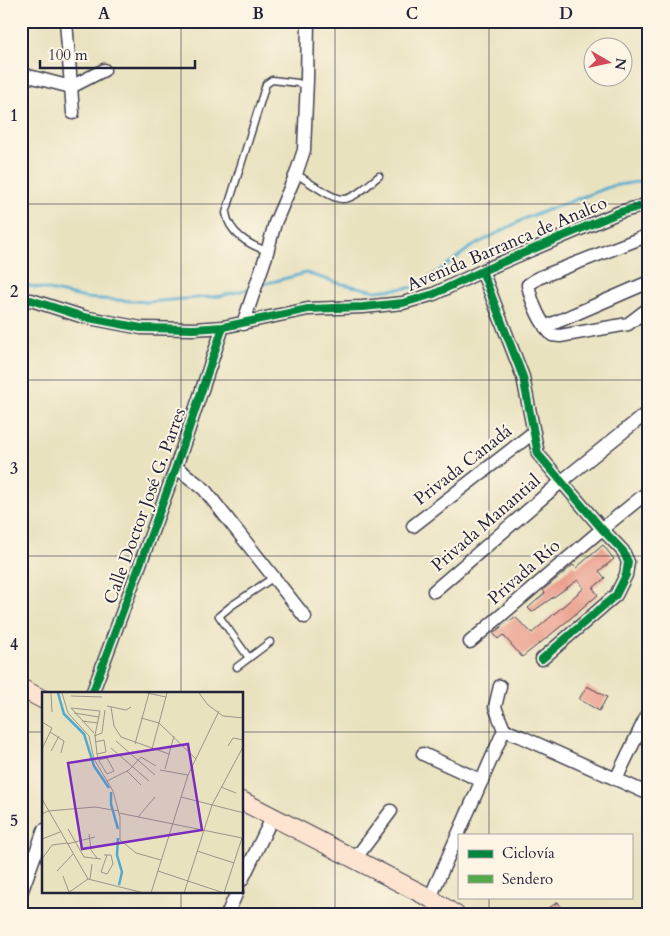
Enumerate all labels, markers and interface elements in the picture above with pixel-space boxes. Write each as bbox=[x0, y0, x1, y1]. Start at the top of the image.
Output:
text: A bbox=[98, 3, 110, 25]
text: B bbox=[252, 3, 264, 25]
text: C bbox=[406, 3, 418, 25]
text: D bbox=[559, 3, 573, 25]
scale bar bbox=[40, 38, 195, 70]
north arrow bbox=[582, 38, 632, 88]
text: 100 m bbox=[48, 45, 88, 65]
text: N bbox=[610, 56, 631, 71]
text: 1 bbox=[10, 105, 18, 127]
street label: Avenida Barranca de Analco bbox=[403, 190, 611, 298]
text: 2 bbox=[10, 281, 18, 303]
street label: Calle Doctor José G. Parres bbox=[98, 404, 192, 608]
street label: Privada Canadá bbox=[409, 419, 517, 511]
text: 3 bbox=[10, 458, 18, 480]
street label: Privada Manantial bbox=[426, 468, 546, 578]
street label: Privada Río bbox=[482, 533, 566, 611]
text: 4 bbox=[10, 634, 18, 656]
inset map bbox=[42, 692, 244, 894]
text: 5 bbox=[10, 810, 18, 832]
legend bbox=[458, 834, 632, 898]
text: Ciclovía bbox=[502, 843, 555, 863]
text: Sendero bbox=[502, 869, 553, 889]

